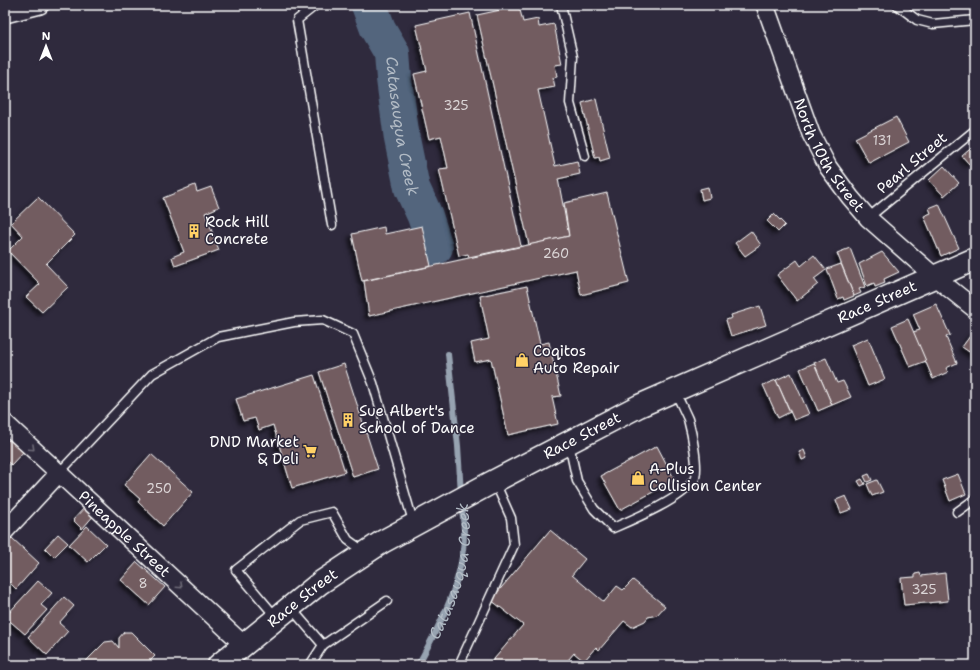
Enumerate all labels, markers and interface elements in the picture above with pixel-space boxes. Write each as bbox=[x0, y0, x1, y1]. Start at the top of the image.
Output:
north arrow bbox=[26, 26, 66, 66]
text: N bbox=[42, 29, 51, 44]
water label: Catasauqua Creek bbox=[381, 56, 424, 199]
street label: North 10th Street bbox=[789, 95, 869, 217]
house number: 325 bbox=[443, 97, 469, 114]
street label: Pearl Street bbox=[873, 128, 951, 198]
house number: 131 bbox=[873, 132, 891, 149]
place label: Rock Hill Concrete bbox=[205, 212, 269, 249]
building icon: Rock Hill Concrete bbox=[186, 223, 202, 239]
house number: 260 bbox=[543, 245, 569, 262]
street label: Race Street bbox=[834, 276, 920, 328]
place label: Coqitos Auto Repair bbox=[533, 341, 620, 378]
shop icon: Coqitos Auto Repair bbox=[514, 352, 530, 368]
place label: Sue Albert's School of Dance bbox=[359, 401, 475, 438]
street label: Race Street bbox=[540, 407, 624, 464]
building icon: Sue Albert's School of Dance bbox=[340, 412, 356, 428]
place label: DND Market & Deli bbox=[210, 432, 299, 469]
one-way arrow bbox=[27, 443, 35, 451]
supermarket icon: DND Market & Deli bbox=[302, 443, 318, 459]
place label: A-Plus Collision Center bbox=[649, 459, 762, 496]
shop icon: A-Plus Collision Center bbox=[630, 470, 646, 486]
house number: 250 bbox=[146, 480, 172, 497]
street label: Pineapple Street bbox=[74, 486, 175, 582]
water label: Catasauqua Creek bbox=[424, 503, 475, 643]
street label: Race Street bbox=[263, 564, 341, 632]
house number: 8 bbox=[138, 575, 148, 592]
one-way arrow bbox=[175, 581, 183, 588]
house number: 325 bbox=[911, 581, 937, 598]

